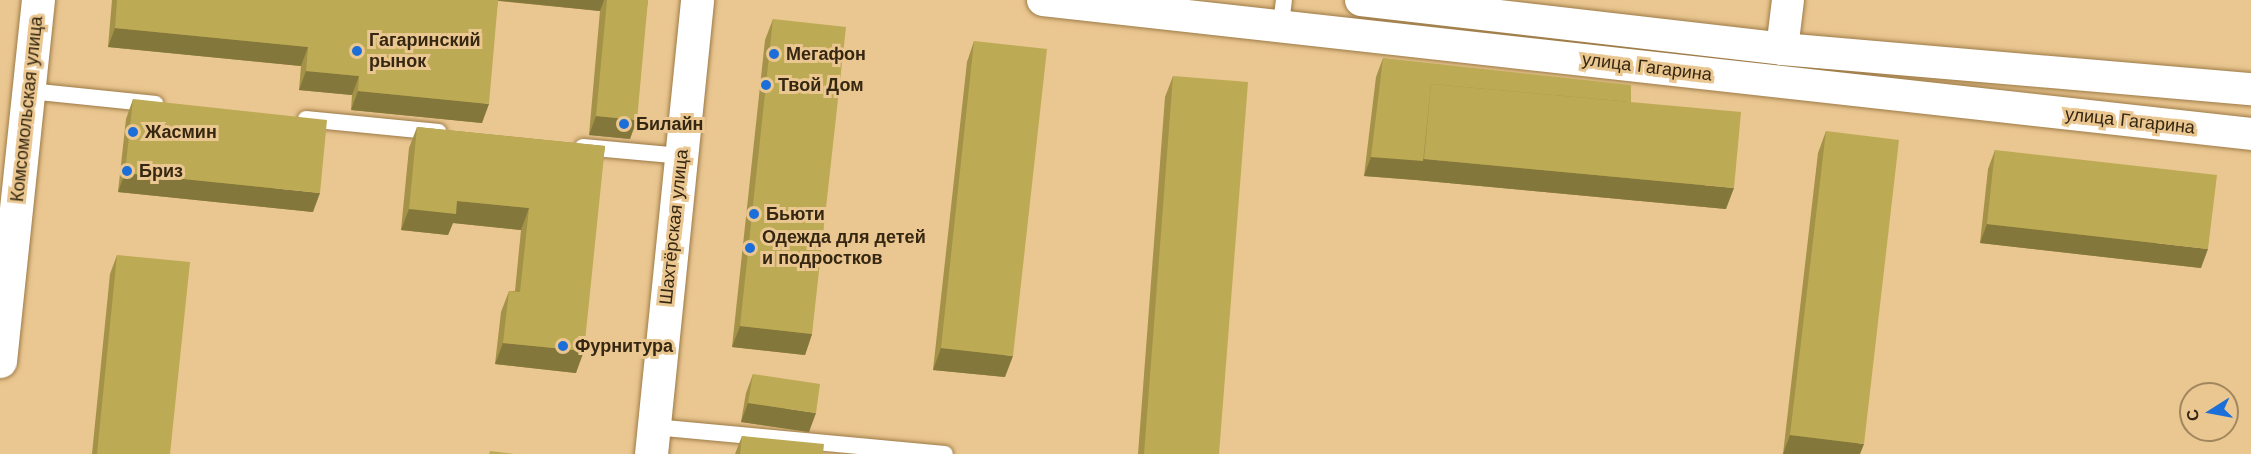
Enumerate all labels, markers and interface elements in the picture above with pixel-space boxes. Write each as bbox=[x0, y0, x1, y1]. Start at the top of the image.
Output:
street label: Комсомольская улица bbox=[7, 15, 47, 203]
place label: Гагаринский рынок bbox=[369, 30, 481, 72]
place label: Мегафон bbox=[786, 43, 866, 65]
marker: Гагаринский рынок bbox=[350, 44, 364, 58]
marker: Мегафон bbox=[767, 47, 781, 61]
street label: улица Гагарина bbox=[1581, 48, 1713, 86]
place label: Твой Дом bbox=[778, 74, 863, 96]
marker: Твой Дом bbox=[759, 78, 773, 92]
street label: улица Гагарина bbox=[2064, 103, 2196, 139]
place label: Билайн bbox=[636, 113, 703, 135]
marker: Билайн bbox=[617, 117, 631, 131]
place label: Жасмин bbox=[145, 121, 217, 143]
marker: Жасмин bbox=[126, 125, 140, 139]
street label: Шахтёрская улица bbox=[655, 148, 693, 306]
place label: Бриз bbox=[139, 160, 183, 182]
marker: Бриз bbox=[120, 164, 134, 178]
place label: Бьюти bbox=[766, 203, 825, 225]
marker: Бьюти bbox=[747, 207, 761, 221]
place label: Одежда для детей и подростков bbox=[762, 227, 926, 270]
marker: Одежда для детей и подростков bbox=[743, 241, 757, 255]
place label: Фурнитура bbox=[575, 335, 673, 357]
marker: Фурнитура bbox=[556, 339, 570, 353]
north arrow bbox=[2179, 382, 2239, 442]
text: С bbox=[2182, 408, 2203, 423]

